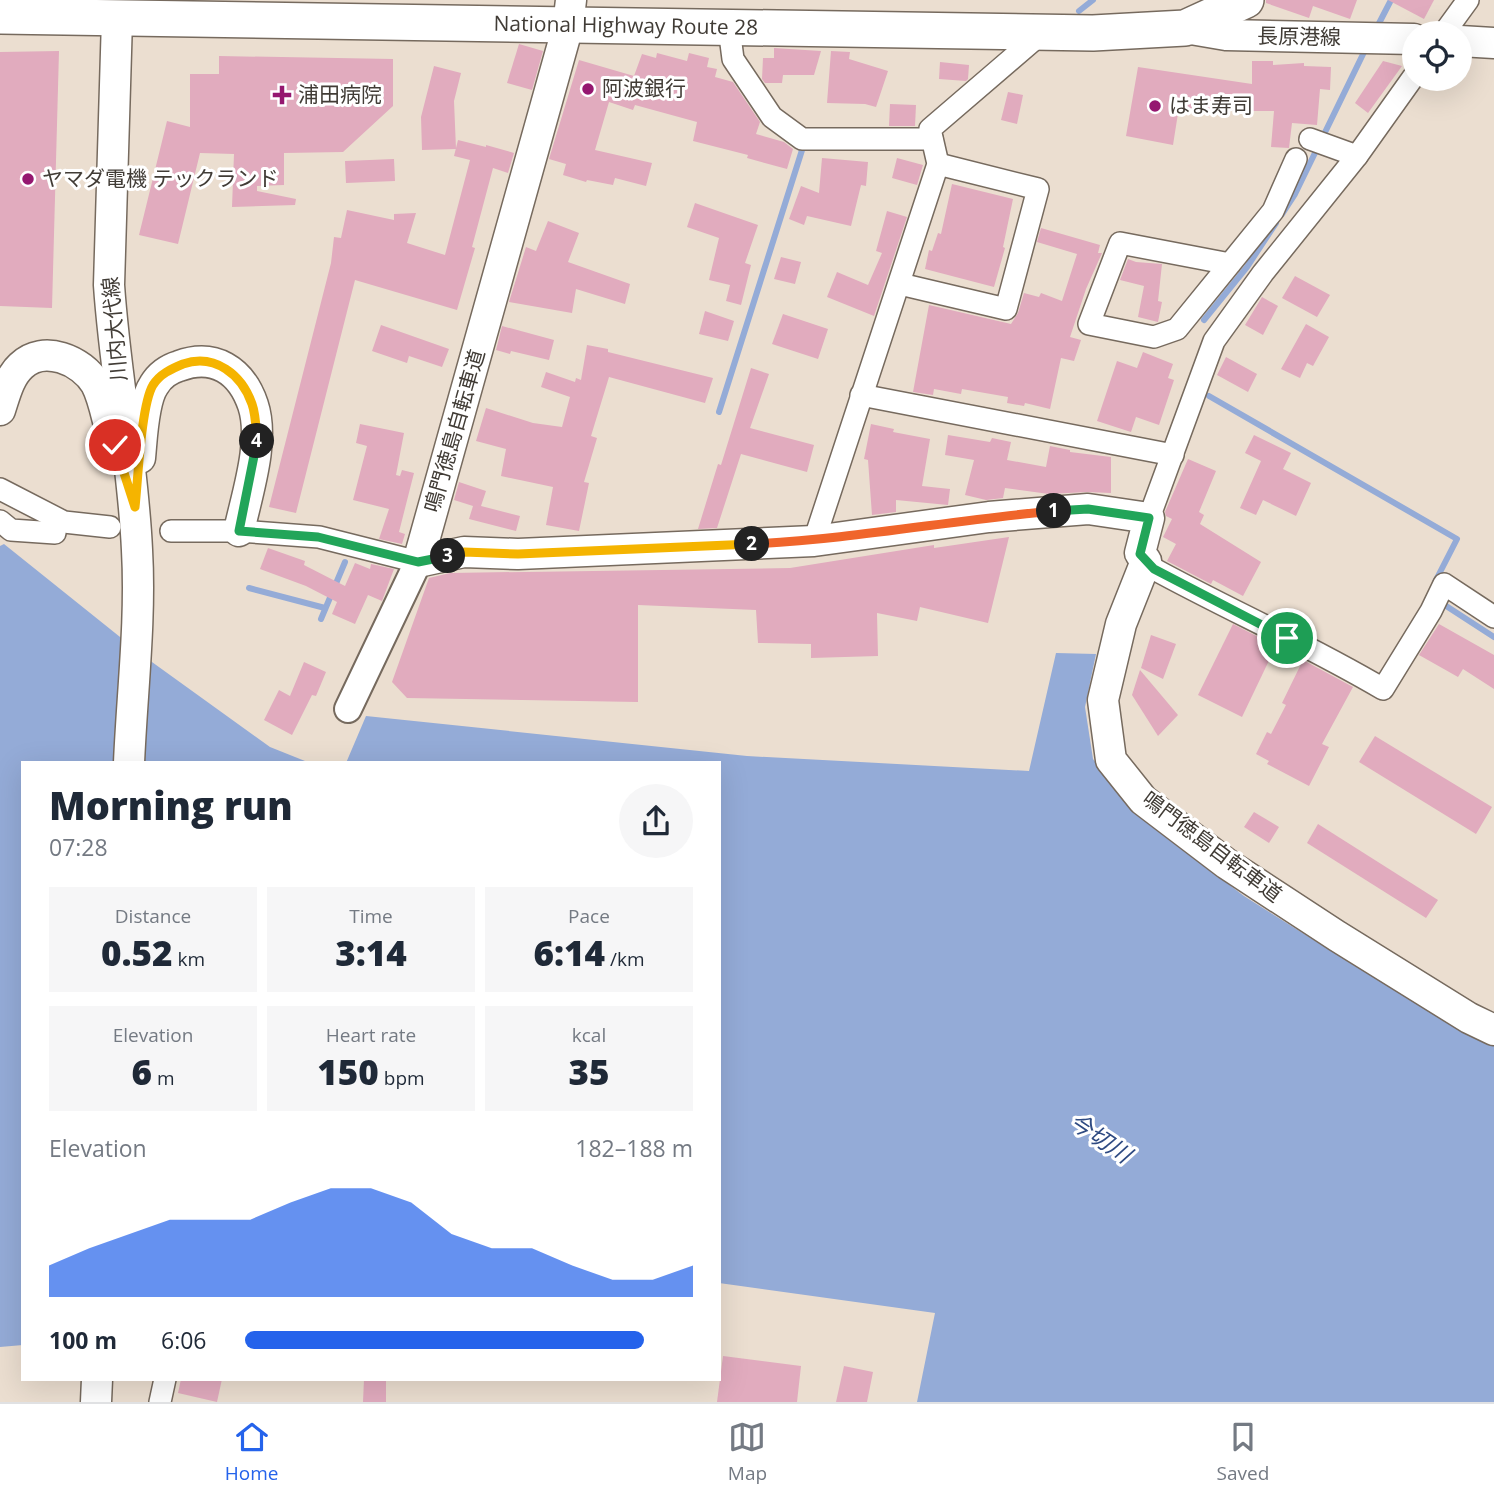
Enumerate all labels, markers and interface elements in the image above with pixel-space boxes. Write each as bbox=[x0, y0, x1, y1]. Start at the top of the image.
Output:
street label: National Highway Route 28 bbox=[493, 9, 758, 41]
street label: 長原港線 bbox=[1257, 21, 1341, 51]
map controls bbox=[1402, 21, 1472, 91]
button: locate bbox=[1402, 21, 1472, 91]
place label: 阿波銀行 bbox=[602, 74, 686, 102]
place label: 浦田病院 bbox=[298, 80, 382, 108]
marker: 阿波銀行 bbox=[580, 81, 596, 97]
marker: 浦田病院 bbox=[272, 85, 292, 105]
place label: はま寿司 bbox=[1169, 91, 1253, 119]
marker: はま寿司 bbox=[1147, 98, 1163, 114]
place label: ヤマダ電機 テックランド bbox=[42, 164, 278, 192]
marker: ヤマダ電機 テックランド bbox=[20, 171, 36, 187]
street label: 川内大代線 bbox=[95, 276, 133, 383]
street label: 鳴門徳島自転車道 bbox=[417, 346, 491, 515]
pin bbox=[85, 415, 145, 475]
pin: 4 bbox=[240, 424, 274, 458]
icon: check bbox=[96, 426, 134, 464]
text: 4 bbox=[251, 427, 262, 453]
pin: 1 bbox=[1036, 494, 1072, 528]
text: 1 bbox=[1048, 497, 1059, 523]
pin: 2 bbox=[734, 526, 770, 562]
text: 2 bbox=[746, 530, 757, 556]
pin: 3 bbox=[430, 538, 466, 574]
text: 3 bbox=[442, 542, 453, 568]
pin bbox=[1257, 608, 1317, 668]
icon: arrive bbox=[1268, 619, 1306, 657]
text: Morning run bbox=[49, 779, 293, 831]
button: share bbox=[619, 784, 693, 858]
street label: 鳴門徳島自転車道 bbox=[1137, 784, 1288, 908]
text: 07:28 bbox=[49, 831, 108, 863]
text: Distance bbox=[115, 903, 191, 929]
text: Time bbox=[349, 903, 393, 929]
text: Pace bbox=[568, 903, 610, 929]
text: 0.52 bbox=[101, 929, 173, 976]
text: 3:14 bbox=[335, 929, 407, 976]
text: 6:14 bbox=[533, 929, 605, 976]
text: km bbox=[173, 946, 205, 972]
text: /km bbox=[605, 946, 645, 972]
text: Elevation bbox=[113, 1022, 193, 1048]
text: Heart rate bbox=[326, 1022, 416, 1048]
text: kcal bbox=[572, 1022, 606, 1048]
text: 6 bbox=[131, 1048, 152, 1095]
text: 150 bbox=[317, 1048, 379, 1095]
text: 35 bbox=[568, 1048, 610, 1095]
text: m bbox=[152, 1065, 175, 1091]
text: bpm bbox=[379, 1065, 425, 1091]
water label: 今切川 bbox=[1063, 1105, 1141, 1171]
text: Elevation bbox=[49, 1132, 147, 1164]
text: 182–188 m bbox=[575, 1132, 693, 1164]
text: 100 m bbox=[49, 1324, 117, 1356]
text: 6:06 bbox=[161, 1324, 207, 1356]
tab: Home bbox=[225, 1418, 278, 1486]
tab: Map bbox=[728, 1418, 767, 1486]
tab: Saved bbox=[1217, 1418, 1269, 1486]

